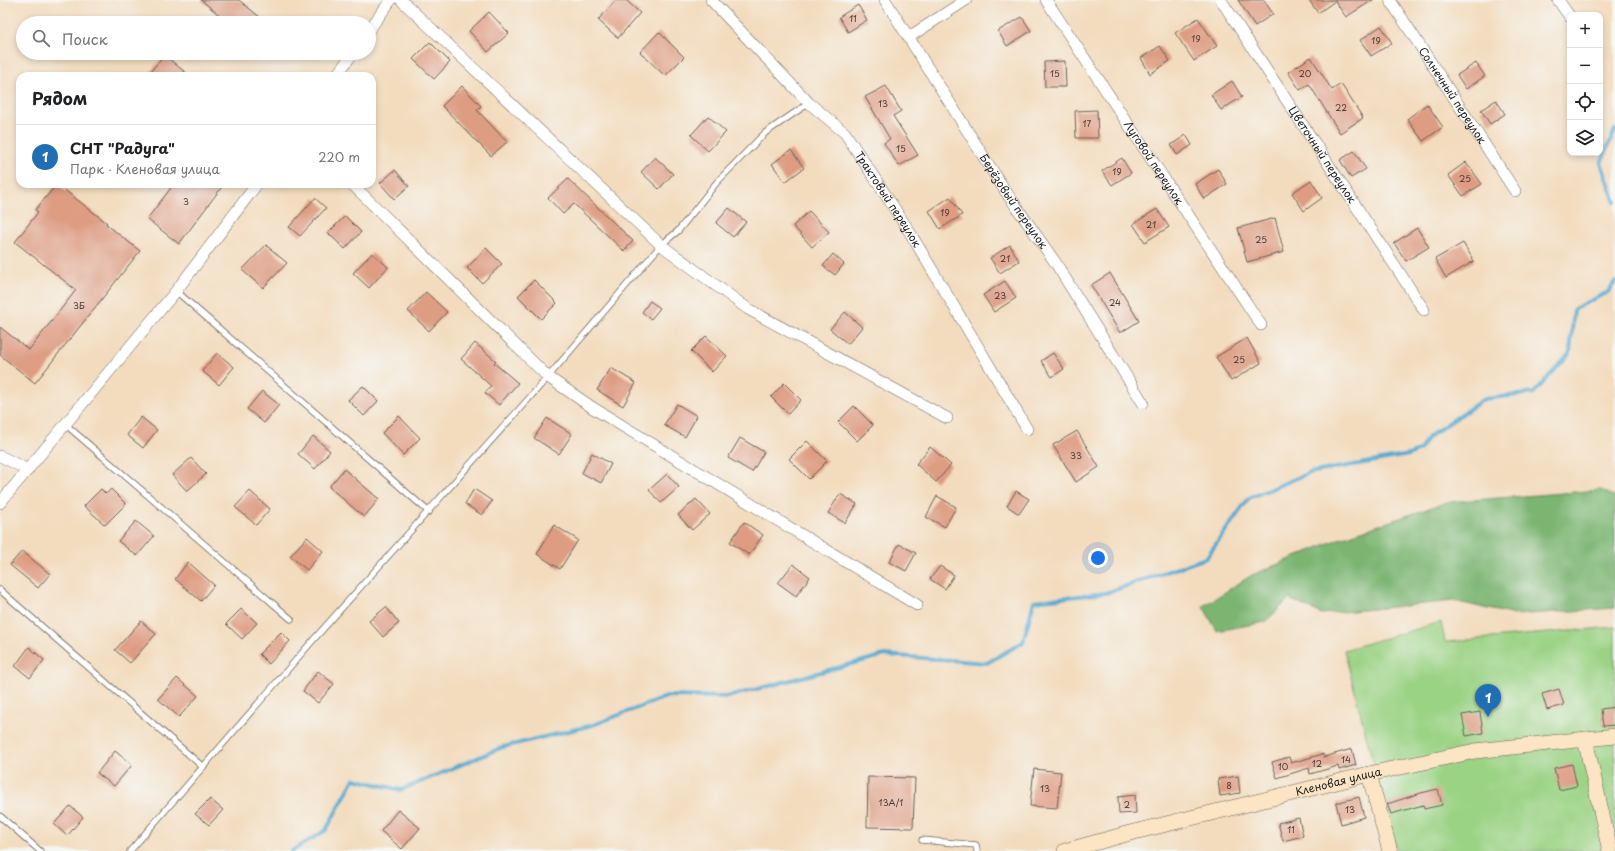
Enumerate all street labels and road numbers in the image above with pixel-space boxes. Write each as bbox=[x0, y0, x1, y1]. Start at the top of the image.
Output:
street label: Солнечный переулок bbox=[1415, 43, 1491, 147]
street label: Цветочный переулок bbox=[1285, 103, 1361, 207]
street label: Луговой переулок bbox=[1120, 117, 1188, 208]
street label: Трактовый переулок bbox=[851, 148, 926, 251]
street label: Берёзовый переулок bbox=[976, 150, 1052, 252]
street label: Кленовая улица bbox=[1293, 763, 1383, 800]

